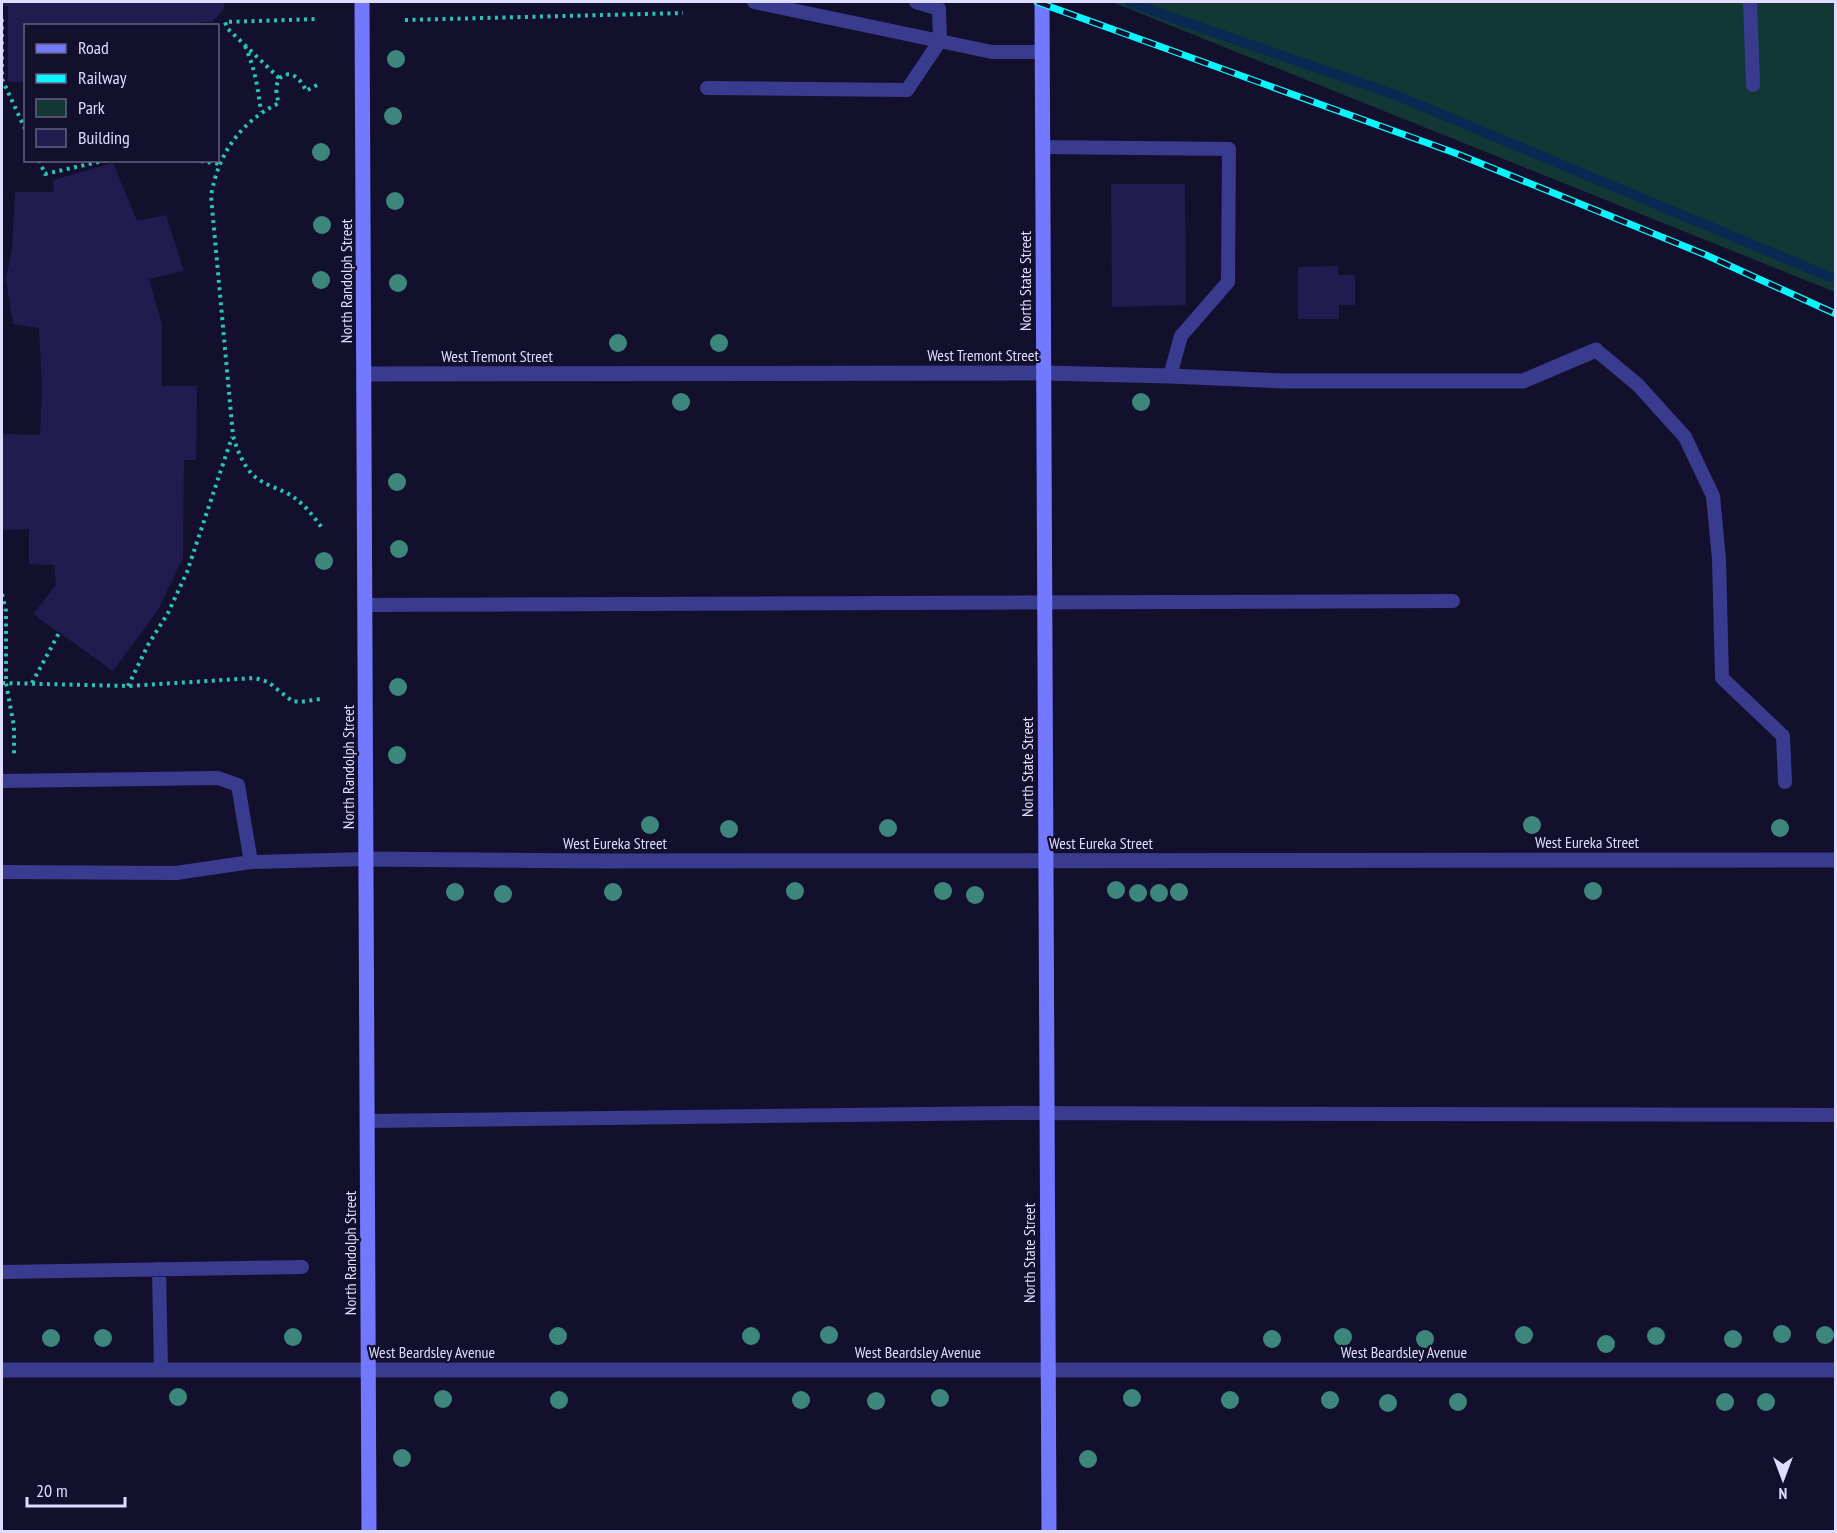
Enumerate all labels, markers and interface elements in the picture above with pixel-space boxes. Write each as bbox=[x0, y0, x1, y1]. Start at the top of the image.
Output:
legend bbox=[24, 24, 219, 162]
text: Road bbox=[78, 36, 109, 59]
text: Railway bbox=[78, 66, 127, 89]
text: Park bbox=[78, 96, 105, 119]
text: Building bbox=[78, 126, 130, 149]
street label: North Randolph Street bbox=[336, 218, 356, 343]
street label: North State Street bbox=[1015, 230, 1035, 331]
street label: West Tremont Street bbox=[927, 345, 1039, 365]
street label: West Tremont Street bbox=[441, 346, 553, 366]
street label: North Randolph Street bbox=[338, 704, 358, 829]
street label: North State Street bbox=[1017, 716, 1037, 817]
street label: West Eureka Street bbox=[1535, 832, 1640, 852]
street label: West Eureka Street bbox=[563, 833, 668, 853]
street label: West Eureka Street bbox=[1049, 833, 1154, 853]
street label: North Randolph Street bbox=[340, 1190, 360, 1315]
street label: North State Street bbox=[1019, 1202, 1039, 1303]
street label: West Beardsley Avenue bbox=[369, 1342, 495, 1362]
street label: West Beardsley Avenue bbox=[855, 1342, 981, 1362]
street label: West Beardsley Avenue bbox=[1341, 1342, 1467, 1362]
north arrow bbox=[1753, 1449, 1813, 1509]
scale bar bbox=[27, 1470, 124, 1508]
text: 20 m bbox=[36, 1479, 68, 1502]
text: N bbox=[1779, 1484, 1787, 1504]

